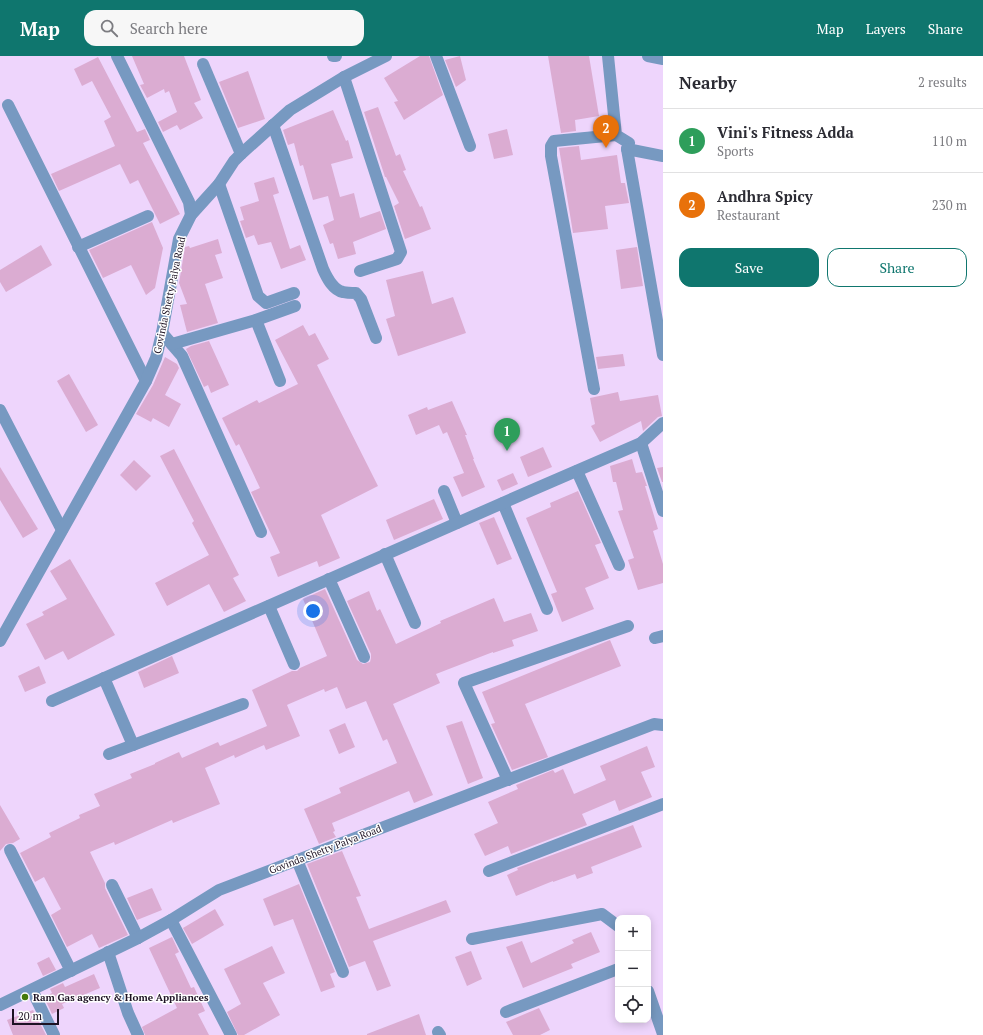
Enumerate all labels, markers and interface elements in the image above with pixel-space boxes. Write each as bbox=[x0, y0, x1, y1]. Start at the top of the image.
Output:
search box bbox=[84, 10, 364, 46]
text: Map bbox=[20, 16, 60, 41]
icon: search bbox=[98, 17, 120, 39]
text: Search here bbox=[130, 18, 208, 38]
text: Map bbox=[817, 19, 844, 38]
text: Layers bbox=[866, 19, 906, 38]
text: Share bbox=[928, 19, 963, 38]
text: Nearby bbox=[679, 71, 737, 94]
text: 2 results bbox=[918, 73, 967, 91]
pin: 2 bbox=[593, 115, 619, 148]
text: Vini's Fitness Adda bbox=[717, 122, 854, 142]
text: 1 bbox=[688, 132, 696, 150]
text: 110 m bbox=[932, 132, 967, 150]
text: Sports bbox=[717, 142, 754, 160]
text: Andhra Spicy bbox=[717, 186, 813, 206]
text: 2 bbox=[688, 196, 696, 214]
text: 230 m bbox=[932, 196, 967, 214]
text: Restaurant bbox=[717, 206, 780, 224]
street label: Govinda Shetty Palya Road bbox=[151, 235, 188, 355]
button: Save bbox=[679, 248, 819, 287]
button: Share bbox=[827, 248, 967, 287]
pin: 1 bbox=[494, 418, 520, 451]
your location bbox=[303, 601, 323, 621]
street label: Govinda Shetty Palya Road bbox=[267, 822, 384, 877]
map controls bbox=[615, 915, 651, 1023]
button: + bbox=[615, 915, 651, 951]
button: − bbox=[615, 951, 651, 987]
button: locate bbox=[615, 987, 651, 1023]
place label: Ram Gas agency & Home Appliances bbox=[33, 991, 209, 1004]
marker: Ram Gas agency & Home Appliances bbox=[20, 992, 30, 1002]
scale bar bbox=[12, 1007, 59, 1026]
text: 20 m bbox=[18, 1009, 42, 1023]

